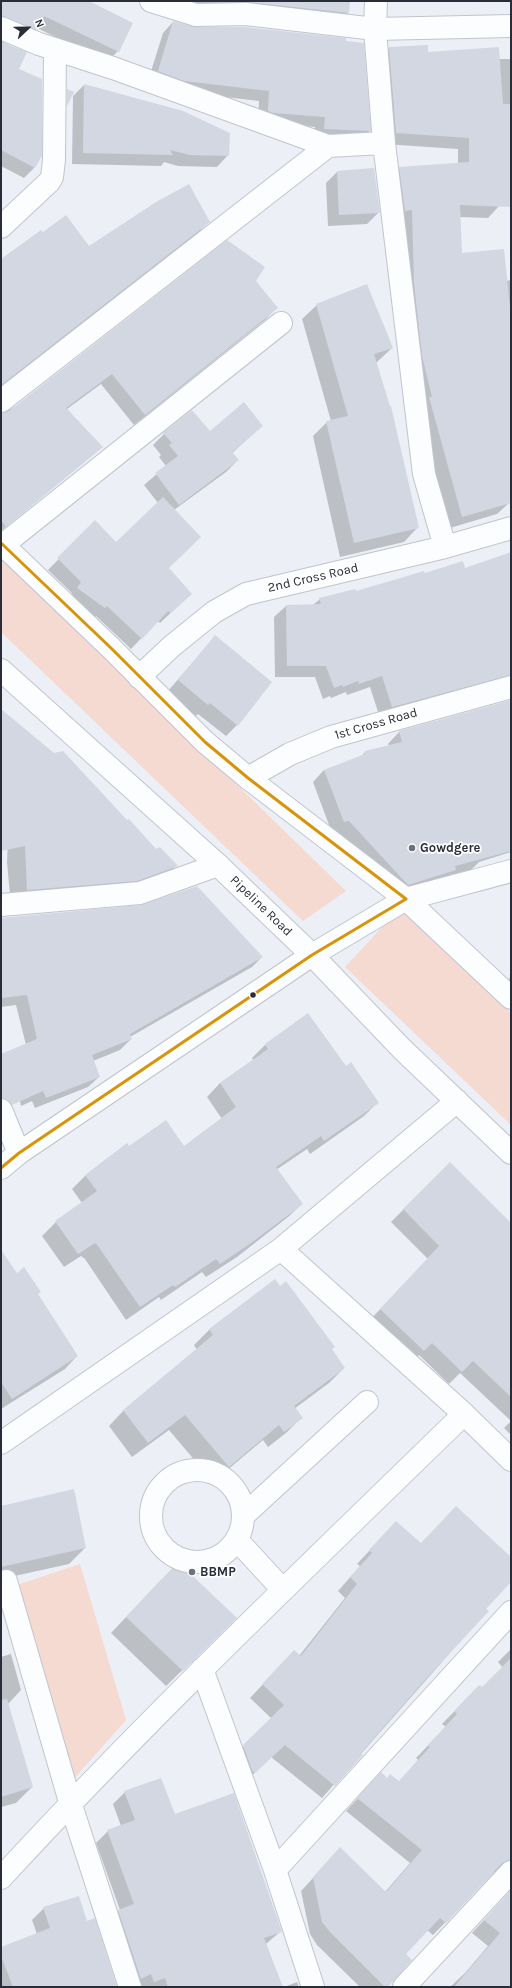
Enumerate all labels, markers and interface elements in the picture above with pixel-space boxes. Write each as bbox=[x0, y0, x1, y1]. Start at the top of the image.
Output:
north arrow bbox=[8, 8, 48, 48]
text: N bbox=[32, 17, 47, 29]
street label: 2nd Cross Road bbox=[266, 560, 360, 596]
street label: 1st Cross Road bbox=[333, 705, 419, 743]
place label: Gowdgere bbox=[420, 840, 480, 856]
marker: Gowdgere bbox=[407, 843, 417, 853]
street label: Pipeline Road bbox=[227, 872, 295, 940]
unlabelled marker bbox=[248, 990, 258, 1000]
place label: BBMP bbox=[200, 1564, 236, 1580]
marker: BBMP bbox=[187, 1567, 197, 1577]

